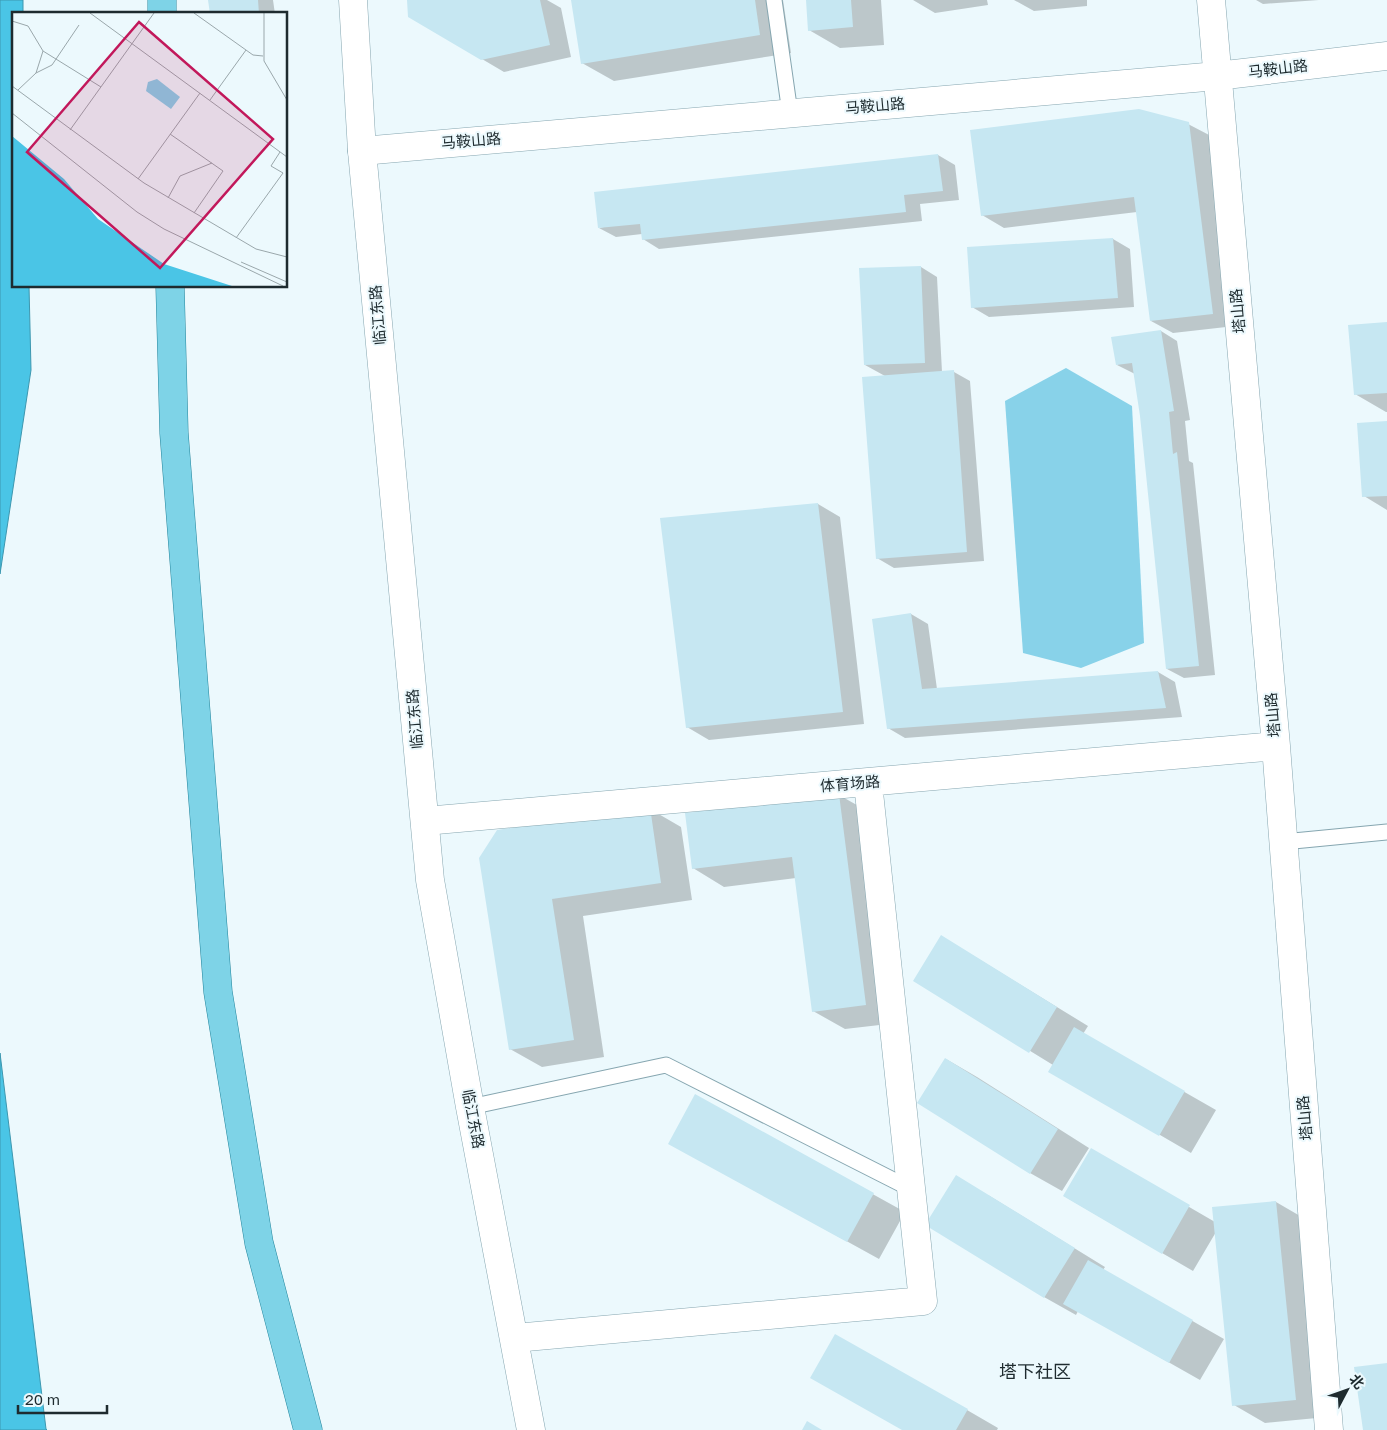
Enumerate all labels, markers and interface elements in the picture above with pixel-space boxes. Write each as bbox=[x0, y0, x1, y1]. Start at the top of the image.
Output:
inset map bbox=[12, 12, 288, 288]
street label: 马鞍山路 bbox=[1247, 55, 1309, 81]
street label: 马鞍山路 bbox=[844, 93, 906, 117]
street label: 马鞍山路 bbox=[440, 128, 502, 152]
street label: 临江东路 bbox=[365, 284, 389, 346]
street label: 塔山路 bbox=[1226, 288, 1248, 334]
street label: 临江东路 bbox=[402, 688, 426, 750]
street label: 塔山路 bbox=[1261, 692, 1283, 738]
street label: 体育场路 bbox=[819, 771, 881, 795]
street label: 临江东路 bbox=[459, 1088, 489, 1150]
street label: 塔山路 bbox=[1293, 1095, 1315, 1141]
district label: 塔下社区 bbox=[999, 1360, 1071, 1382]
north arrow bbox=[1322, 1365, 1372, 1415]
text: 北 bbox=[1346, 1370, 1368, 1392]
scale bar bbox=[18, 1382, 106, 1414]
text: 20 m bbox=[25, 1390, 60, 1408]

